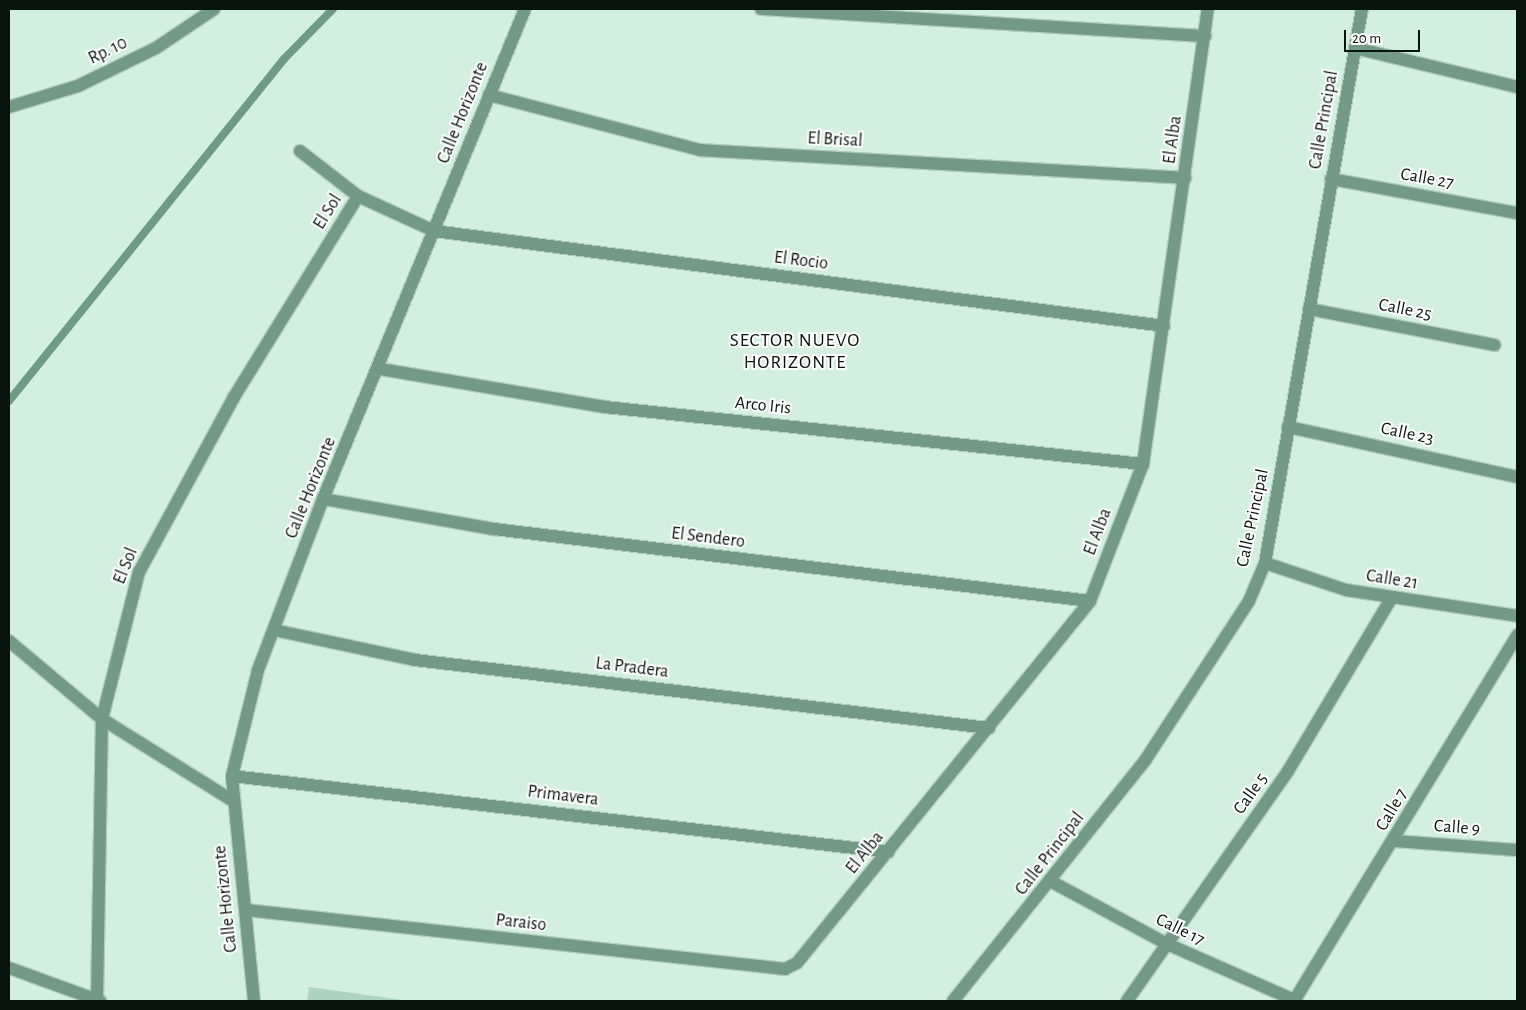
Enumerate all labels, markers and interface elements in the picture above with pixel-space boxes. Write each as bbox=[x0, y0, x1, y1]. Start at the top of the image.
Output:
scale bar bbox=[1346, 20, 1422, 52]
text: 20 m bbox=[1352, 31, 1381, 46]
street label: Rp. 10 bbox=[85, 32, 131, 70]
street label: Calle Horizonte bbox=[433, 59, 493, 167]
street label: Calle Principal bbox=[1305, 69, 1343, 171]
street label: El Alba bbox=[1159, 114, 1187, 166]
street label: El Brisal bbox=[807, 128, 863, 152]
street label: Calle 27 bbox=[1399, 164, 1455, 194]
street label: El Sol bbox=[309, 190, 347, 234]
street label: El Rocio bbox=[773, 247, 829, 275]
street label: Calle 25 bbox=[1377, 294, 1433, 326]
district label: SECTOR NUEVO HORIZONTE bbox=[728, 330, 862, 374]
street label: Arco Iris bbox=[734, 392, 792, 420]
street label: Calle 23 bbox=[1379, 418, 1435, 450]
street label: Calle Horizonte bbox=[281, 434, 341, 542]
street label: Calle Principal bbox=[1232, 467, 1274, 569]
street label: El Alba bbox=[1079, 505, 1117, 559]
street label: El Sendero bbox=[670, 523, 746, 553]
street label: El Sol bbox=[109, 545, 143, 587]
street label: Calle 21 bbox=[1365, 565, 1419, 595]
street label: La Pradera bbox=[594, 653, 670, 683]
street label: Calle 5 bbox=[1229, 769, 1273, 819]
street label: Primavera bbox=[526, 781, 600, 811]
street label: Calle 7 bbox=[1371, 785, 1413, 835]
street label: Calle Principal bbox=[1011, 808, 1089, 900]
street label: Calle 9 bbox=[1433, 816, 1481, 840]
street label: El Alba bbox=[841, 827, 889, 879]
street label: Calle Horizonte bbox=[210, 844, 242, 954]
street label: Calle 17 bbox=[1152, 909, 1208, 951]
street label: Paraiso bbox=[495, 910, 547, 936]

